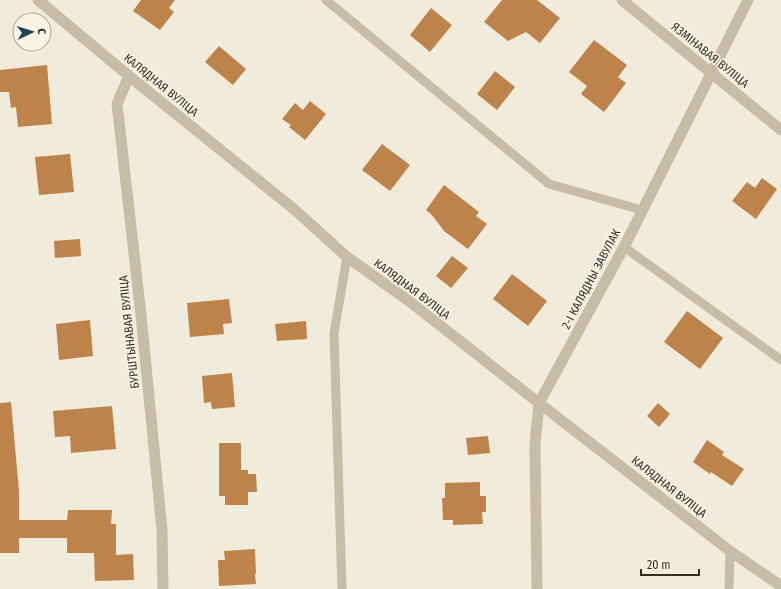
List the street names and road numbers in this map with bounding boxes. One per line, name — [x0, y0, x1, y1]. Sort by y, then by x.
street label: ЯЗМІНАВАЯ ВУЛІЦА — [669, 20, 752, 91]
street label: КАЛЯДНАЯ ВУЛІЦА — [121, 51, 202, 120]
street label: 2-І КАЛЯДНЫ ЗАВУЛАК — [559, 226, 624, 331]
street label: КАЛЯДНАЯ ВУЛІЦА — [371, 256, 453, 323]
street label: БУРШТЫНАВАЯ ВУЛІЦА — [116, 274, 142, 389]
street label: КАЛЯДНАЯ ВУЛІЦА — [629, 453, 710, 521]

